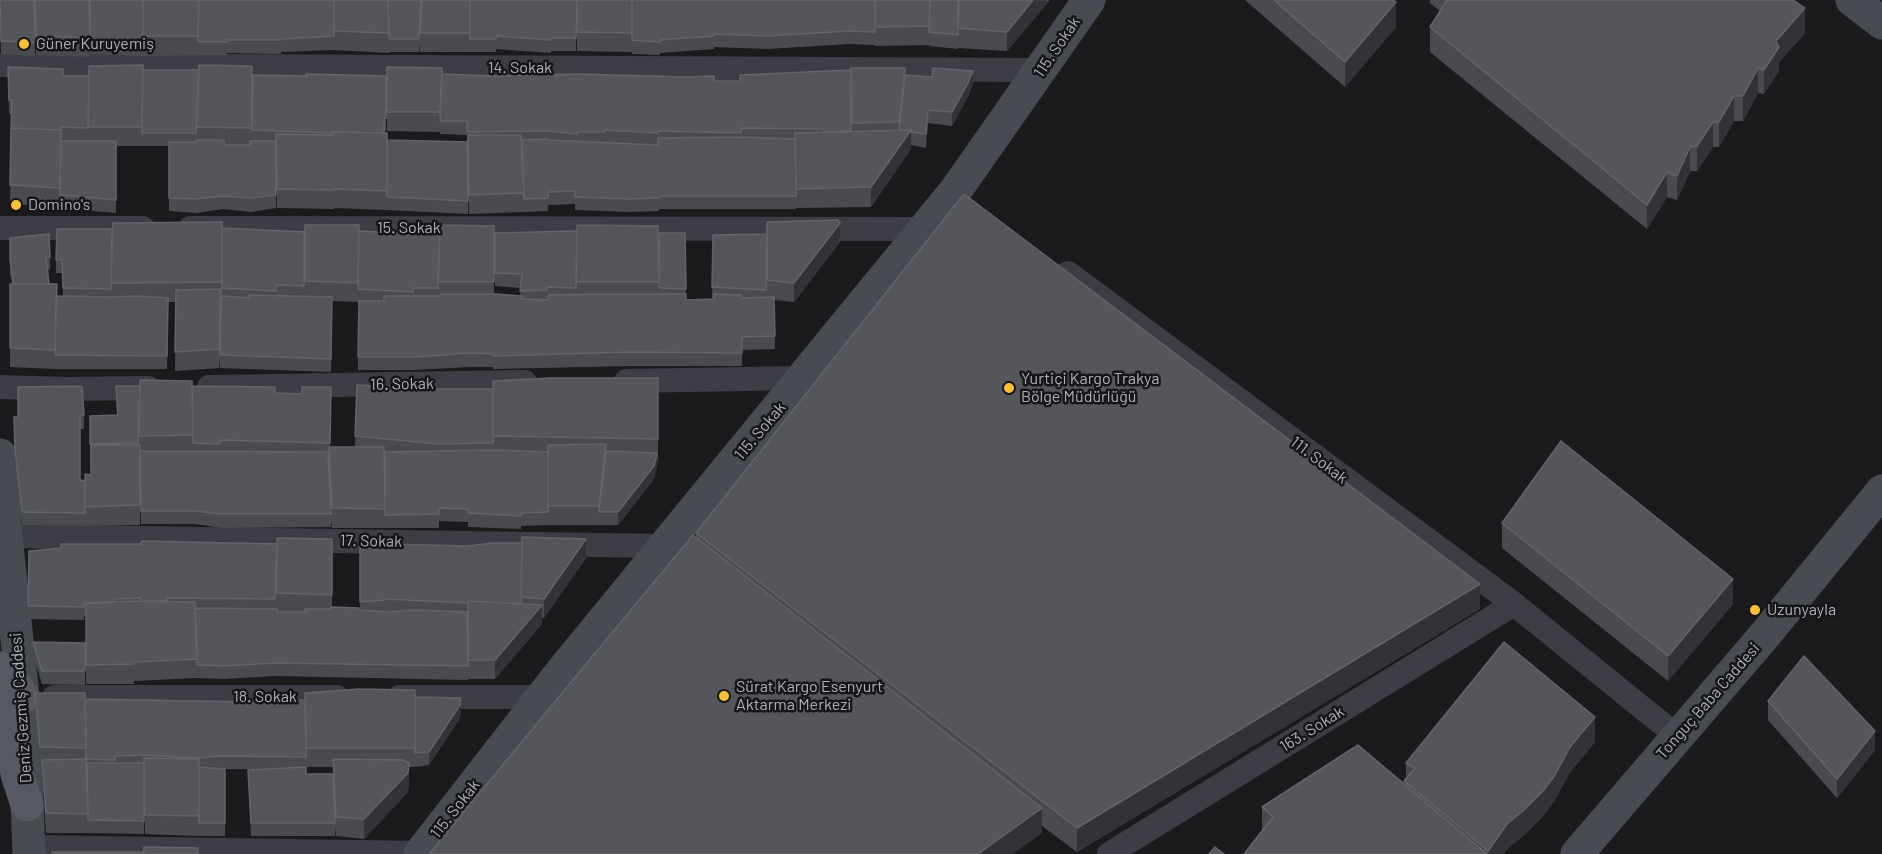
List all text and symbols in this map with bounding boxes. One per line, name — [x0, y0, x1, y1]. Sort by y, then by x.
street label: 115. Sokak — [1030, 13, 1084, 81]
place label: Güner Kuruyemiş — [36, 34, 154, 54]
marker: Güner Kuruyemiş — [17, 37, 31, 51]
street label: 14. Sokak — [488, 58, 552, 78]
place label: Domino's — [28, 195, 90, 215]
marker: Domino's — [9, 198, 23, 212]
street label: 15. Sokak — [377, 218, 441, 238]
place label: Yurtiçi Kargo Trakya Bölge Müdürlüğü — [1021, 369, 1159, 407]
street label: 16. Sokak — [370, 374, 434, 394]
marker: Yurtiçi Kargo Trakya Bölge Müdürlüğü — [1002, 381, 1016, 395]
street label: 115. Sokak — [730, 398, 790, 464]
street label: 111. Sokak — [1287, 432, 1351, 488]
street label: 17. Sokak — [340, 531, 402, 551]
place label: Uzunyayla — [1767, 600, 1836, 620]
marker: Uzunyayla — [1748, 603, 1762, 617]
street label: Deniz Gezmiş Caddesi — [6, 632, 36, 784]
street label: Tonguç Baba Caddesi — [1652, 639, 1764, 763]
place label: Sürat Kargo Esenyurt Aktarma Merkezi — [736, 677, 883, 715]
street label: 18. Sokak — [233, 687, 297, 707]
marker: Sürat Kargo Esenyurt Aktarma Merkezi — [717, 689, 731, 703]
street label: 163. Sokak — [1276, 702, 1348, 756]
street label: 115. Sokak — [426, 776, 484, 842]

